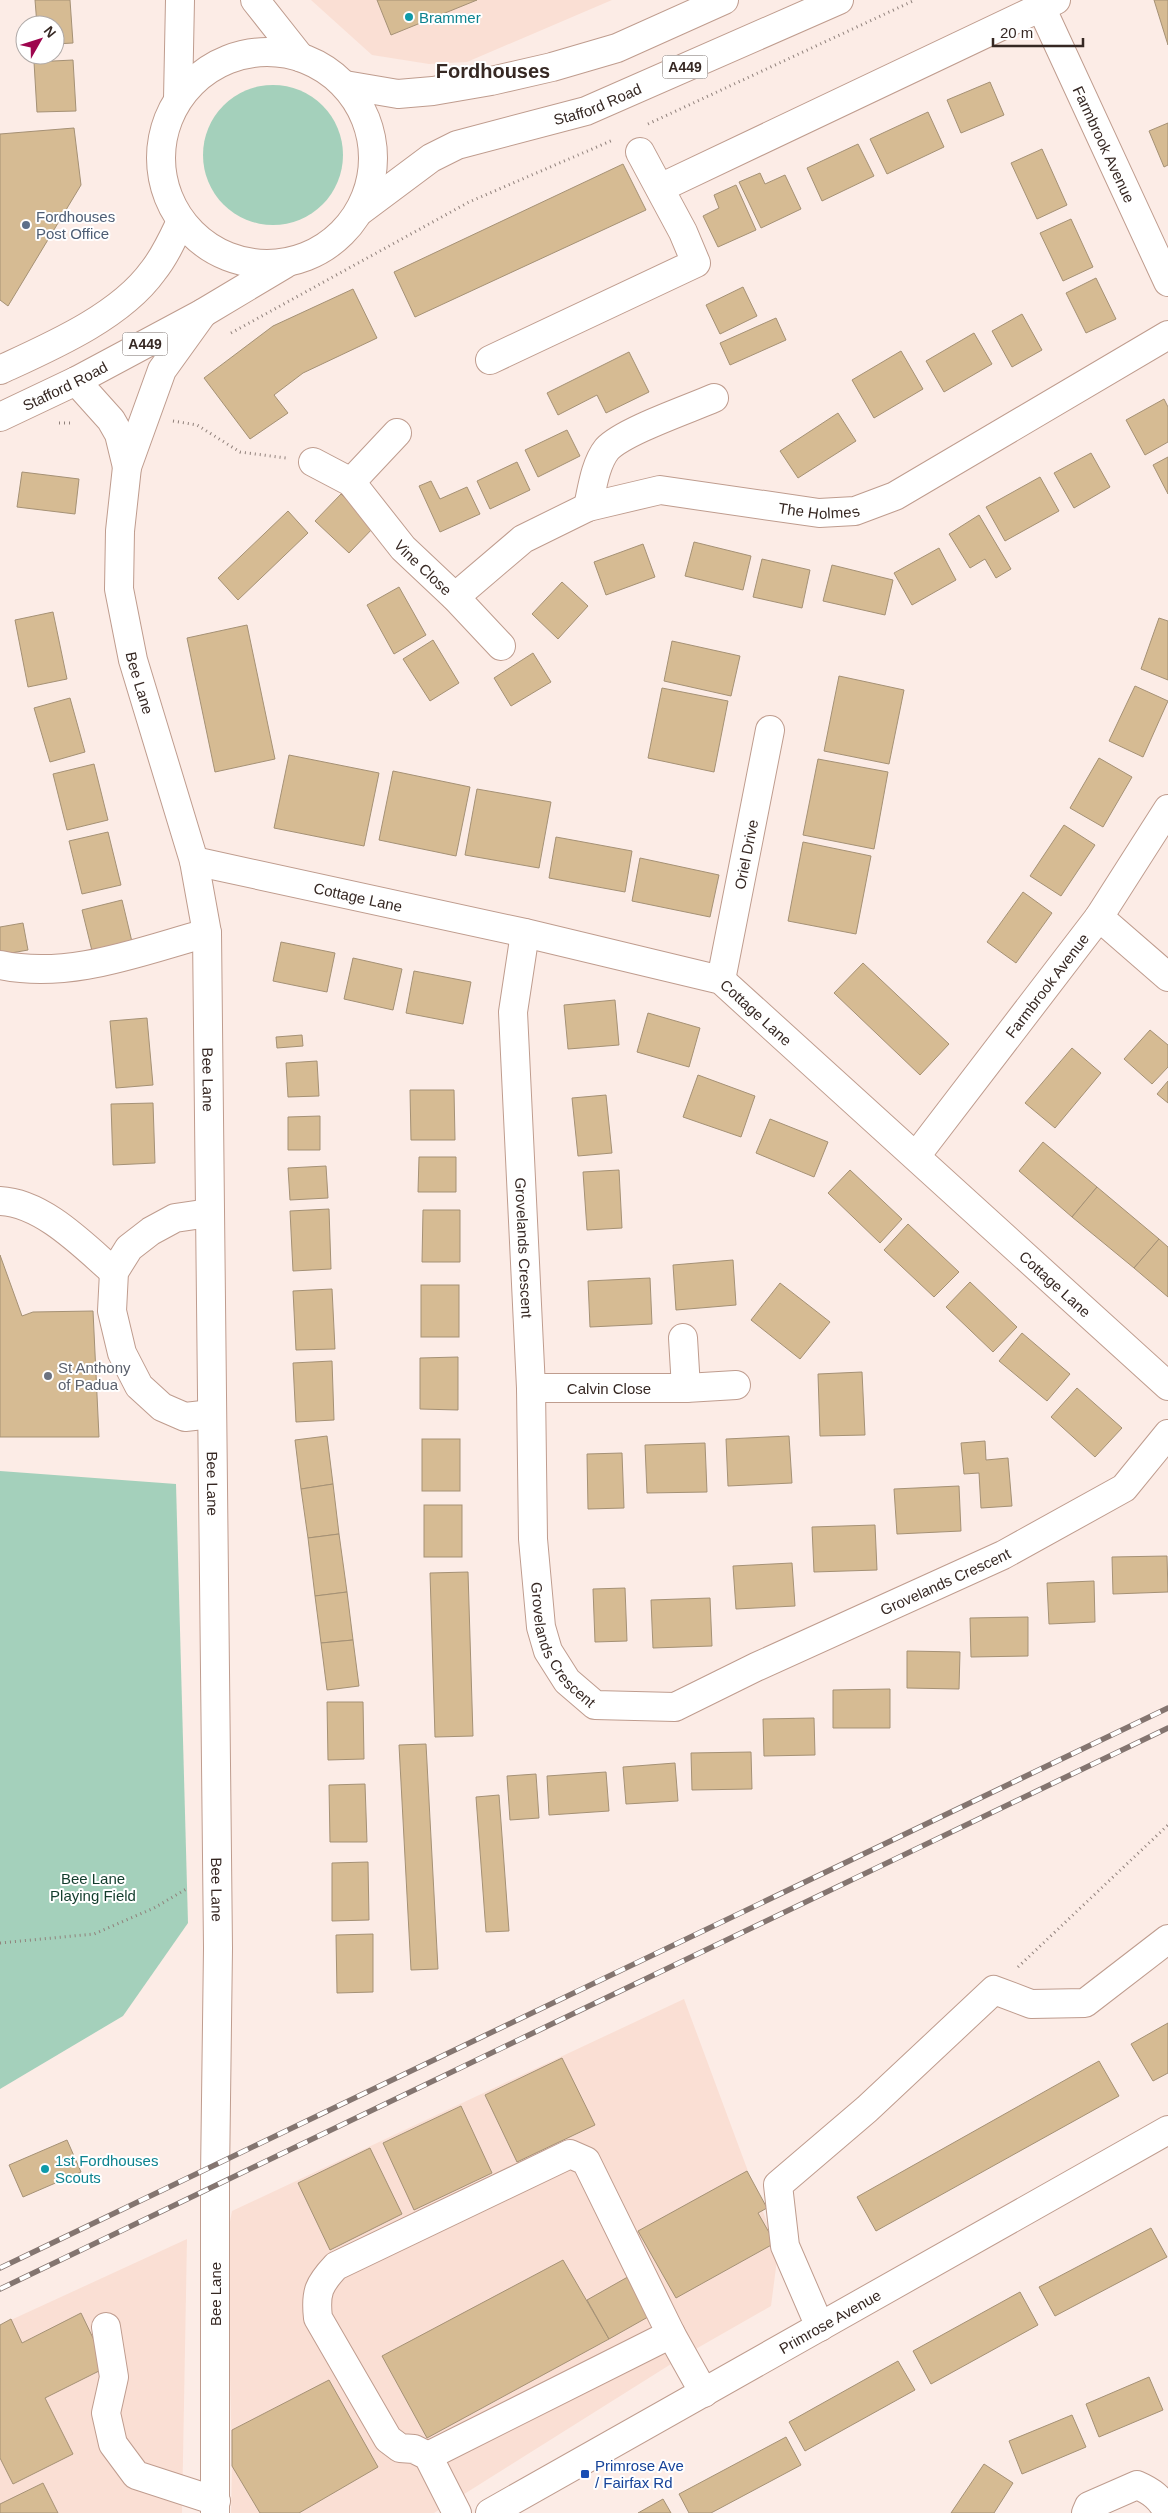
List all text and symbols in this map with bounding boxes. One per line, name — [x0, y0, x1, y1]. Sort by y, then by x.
place label: Brammer — [419, 9, 481, 26]
marker: Brammer — [403, 11, 415, 23]
north arrow — [15, 15, 65, 65]
scale bar — [993, 15, 1083, 47]
text: N — [41, 23, 60, 41]
text: 20 m — [1000, 24, 1033, 41]
road number: A449 — [662, 56, 708, 78]
district label: Fordhouses — [436, 60, 550, 82]
street label: Stafford Road — [552, 79, 644, 128]
street label: Farmbrook Avenue — [1070, 83, 1139, 205]
place label: Fordhouses Post Office — [36, 208, 115, 242]
marker: Fordhouses Post Office — [20, 219, 32, 231]
road number: A449 — [122, 332, 168, 356]
street label: Stafford Road — [20, 357, 110, 414]
street label: The Holmes — [777, 499, 862, 521]
street label: Vine Close — [391, 536, 456, 598]
street label: Bee Lane — [123, 650, 157, 716]
street label: Oriel Drive — [730, 818, 761, 891]
street label: Cottage Lane — [312, 879, 404, 915]
street label: Farmbrook Avenue — [1002, 930, 1092, 1041]
street label: Cottage Lane — [717, 975, 795, 1049]
street label: Bee Lane — [200, 1047, 217, 1112]
street label: Grovelands Crescent — [512, 1177, 536, 1319]
street label: Cottage Lane — [1016, 1247, 1094, 1320]
place label: St Anthony of Padua — [58, 1359, 131, 1393]
marker: St Anthony of Padua — [42, 1370, 54, 1382]
street label: Calvin Close — [567, 1380, 651, 1397]
street label: Bee Lane — [204, 1451, 222, 1516]
street label: Grovelands Crescent — [877, 1544, 1014, 1618]
street label: Grovelands Crescent — [528, 1581, 600, 1711]
street label: Bee Lane — [209, 1857, 226, 1922]
park label: Bee Lane Playing Field — [50, 1870, 136, 1904]
place label: 1st Fordhouses Scouts — [55, 2152, 158, 2186]
marker: 1st Fordhouses Scouts — [39, 2163, 51, 2175]
street label: Bee Lane — [207, 2262, 224, 2326]
street label: Primrose Avenue — [776, 2286, 883, 2357]
place label: Primrose Ave / Fairfax Rd — [595, 2457, 684, 2491]
marker: Primrose Ave / Fairfax Rd — [579, 2468, 591, 2480]

